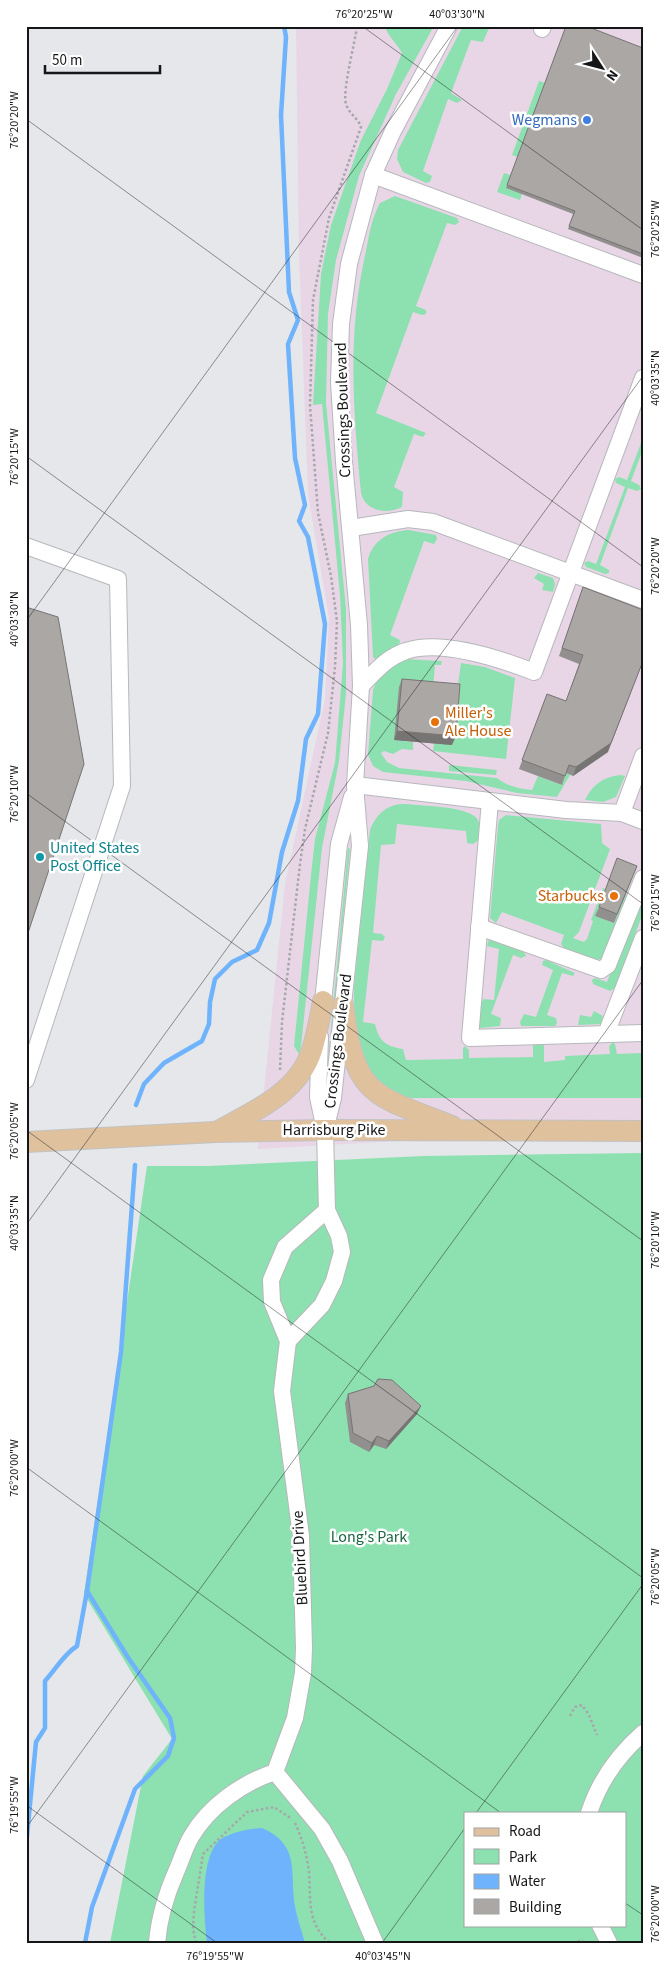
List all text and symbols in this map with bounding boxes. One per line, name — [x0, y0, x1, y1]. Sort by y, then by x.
text: 76°20'25"W — [335, 6, 393, 23]
text: 40°03'30"N — [429, 6, 485, 23]
scale bar — [45, 42, 160, 74]
north arrow — [576, 42, 626, 92]
text: 50 m — [52, 50, 82, 71]
text: N — [601, 65, 623, 85]
text: 76°20'20"W — [6, 91, 23, 149]
place label: Wegmans — [512, 109, 577, 131]
marker: Wegmans — [581, 114, 593, 126]
text: 76°20'25"W — [647, 200, 664, 258]
street label: Crossings Boulevard — [330, 342, 356, 478]
text: 40°03'35"N — [647, 350, 664, 406]
text: 76°20'15"W — [6, 428, 23, 486]
text: 76°20'20"W — [647, 537, 664, 595]
text: 40°03'30"N — [6, 591, 23, 647]
place label: Miller's Ale House — [445, 702, 511, 742]
marker: Miller's Ale House — [429, 716, 441, 728]
text: 76°20'10"W — [6, 765, 23, 823]
place label: United States Post Office — [50, 837, 139, 877]
marker: United States Post Office — [34, 851, 46, 863]
text: 76°20'15"W — [647, 874, 664, 932]
place label: Starbucks — [538, 885, 604, 907]
marker: Starbucks — [608, 890, 620, 902]
street label: Crossings Boulevard — [319, 972, 357, 1110]
text: 76°20'05"W — [6, 1102, 23, 1160]
street label: Harrisburg Pike — [282, 1119, 386, 1141]
text: 40°03'35"N — [6, 1195, 23, 1251]
text: 76°20'10"W — [647, 1211, 664, 1269]
text: 76°20'00"W — [6, 1439, 23, 1497]
street label: Bluebird Drive — [287, 1510, 313, 1606]
park label: Long's Park — [331, 1526, 407, 1548]
text: 76°20'05"W — [647, 1548, 664, 1606]
text: 76°19'55"W — [6, 1776, 23, 1834]
legend — [464, 1812, 626, 1926]
text: Road — [509, 1821, 541, 1842]
text: Park — [509, 1847, 538, 1868]
text: Water — [509, 1871, 546, 1892]
text: 76°20'00"W — [647, 1885, 664, 1943]
text: Building — [509, 1897, 562, 1918]
text: 76°19'55"W — [186, 1948, 244, 1965]
text: 40°03'45"N — [355, 1948, 411, 1965]

